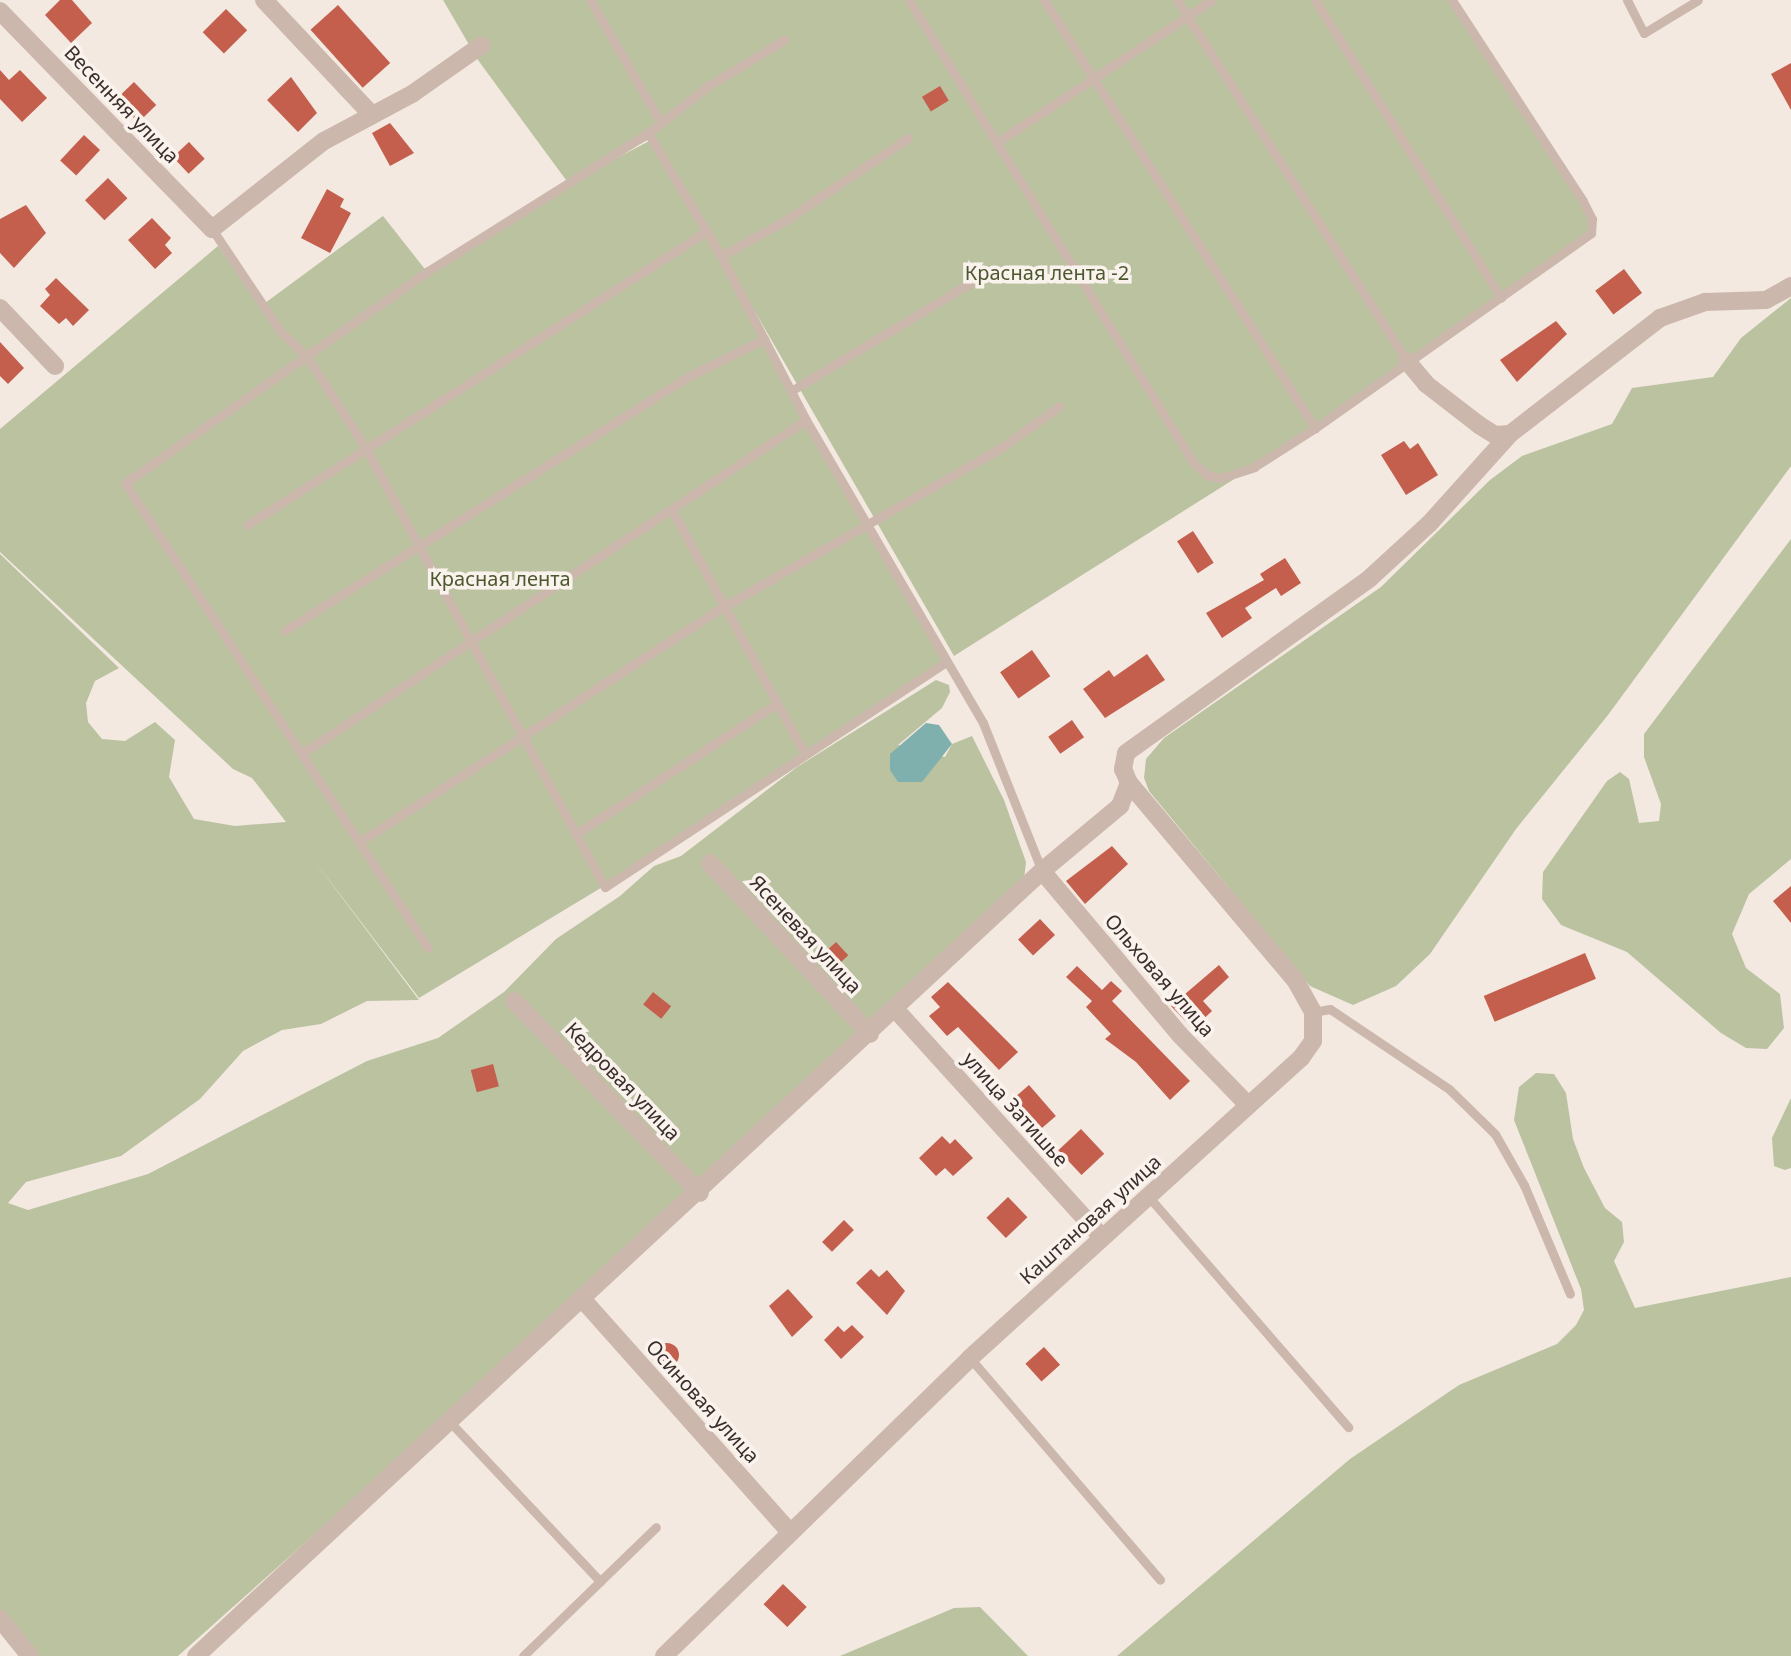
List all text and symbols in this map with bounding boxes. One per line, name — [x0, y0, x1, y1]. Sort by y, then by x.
street label: Весенняя улица — [60, 40, 184, 168]
park label: Красная лента -2 — [965, 260, 1129, 284]
park label: Красная лента — [429, 566, 571, 590]
street label: Ясеневая улица — [745, 870, 867, 998]
street label: Ольховая улица — [1100, 909, 1220, 1041]
street label: Кедровая улица — [561, 1017, 685, 1145]
street label: улица Затишье — [958, 1047, 1074, 1171]
street label: Каштановая улица — [1014, 1149, 1166, 1289]
street label: Осиновая улица — [641, 1334, 765, 1468]

